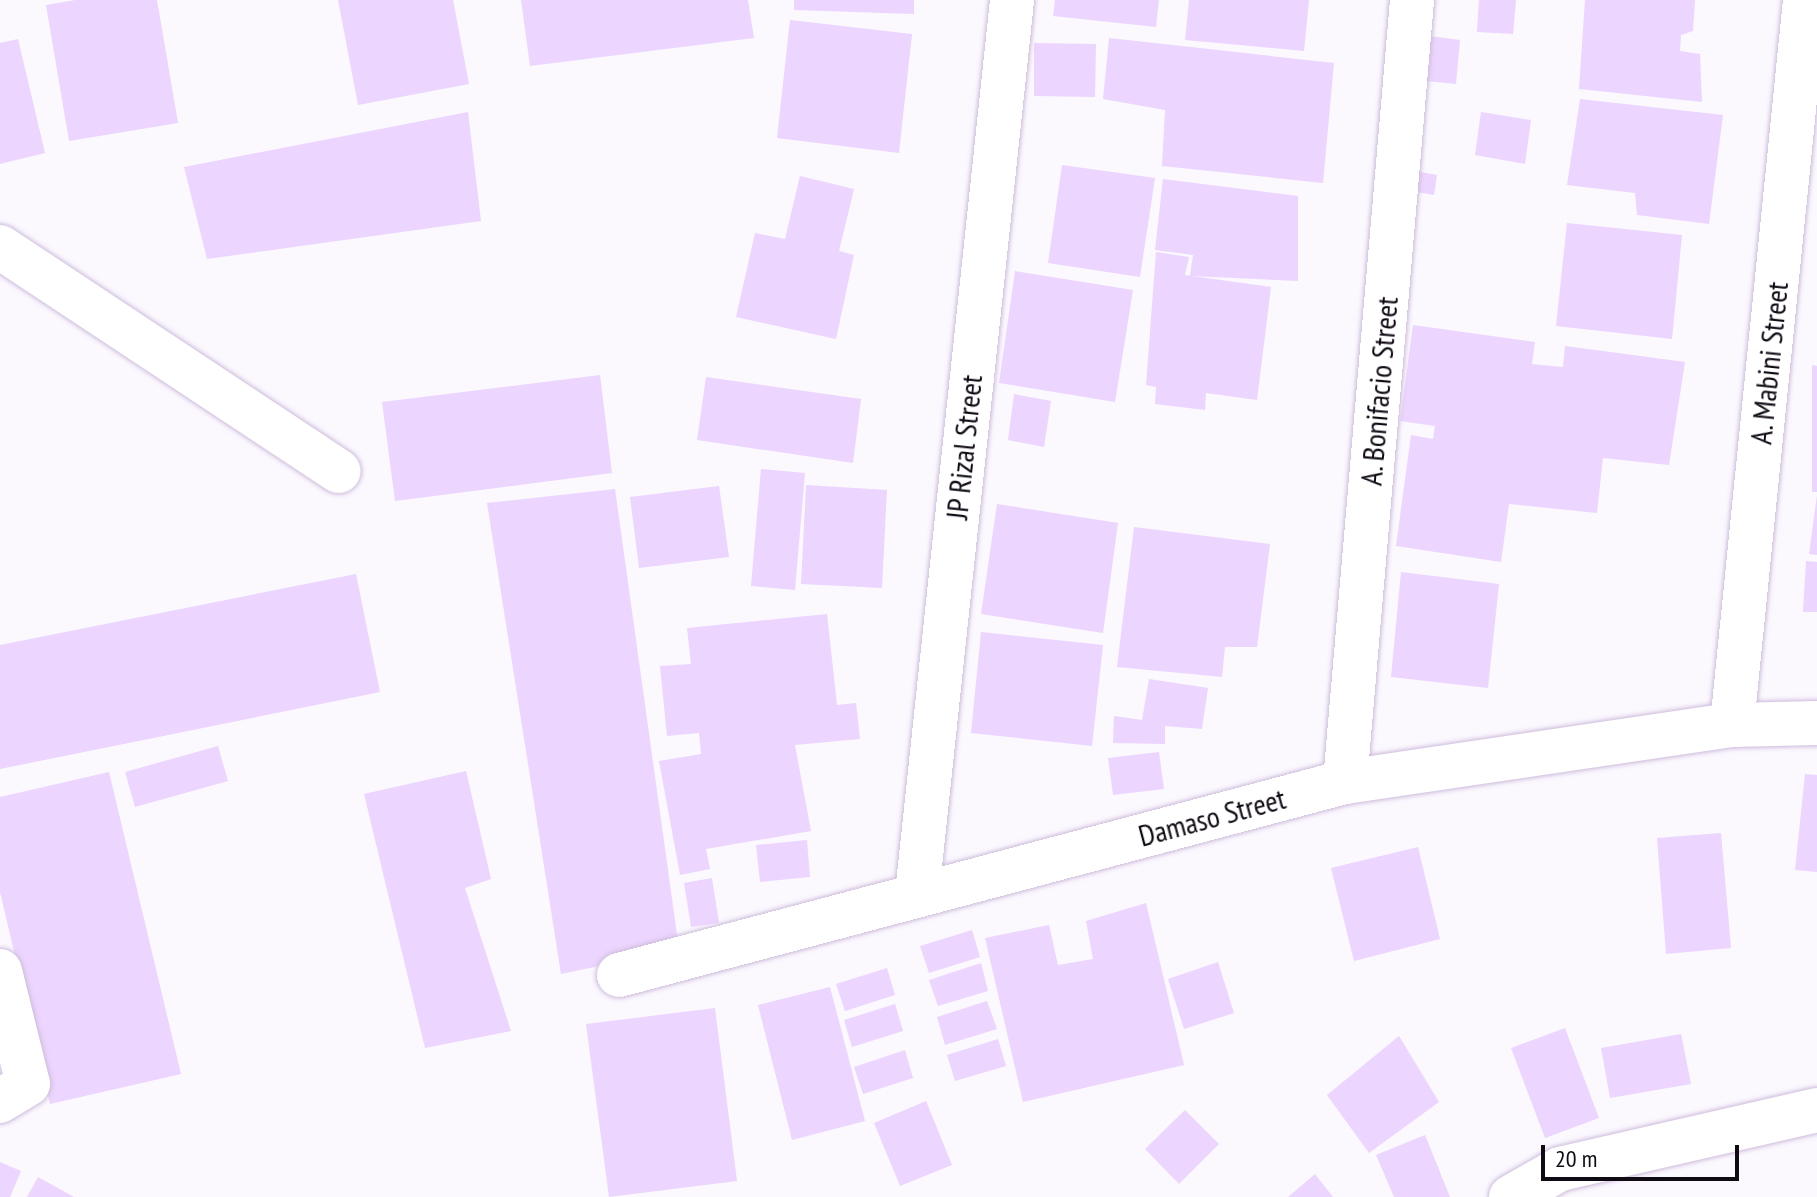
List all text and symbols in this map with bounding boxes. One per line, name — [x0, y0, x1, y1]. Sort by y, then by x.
street label: A. Mabini Street — [1742, 279, 1796, 447]
street label: A. Bonifacio Street — [1353, 294, 1405, 488]
street label: JP Rizal Street — [938, 372, 990, 522]
street label: Damaso Street — [1134, 780, 1290, 854]
scale bar — [1545, 1129, 1743, 1179]
text: 20 m — [1555, 1143, 1597, 1174]

